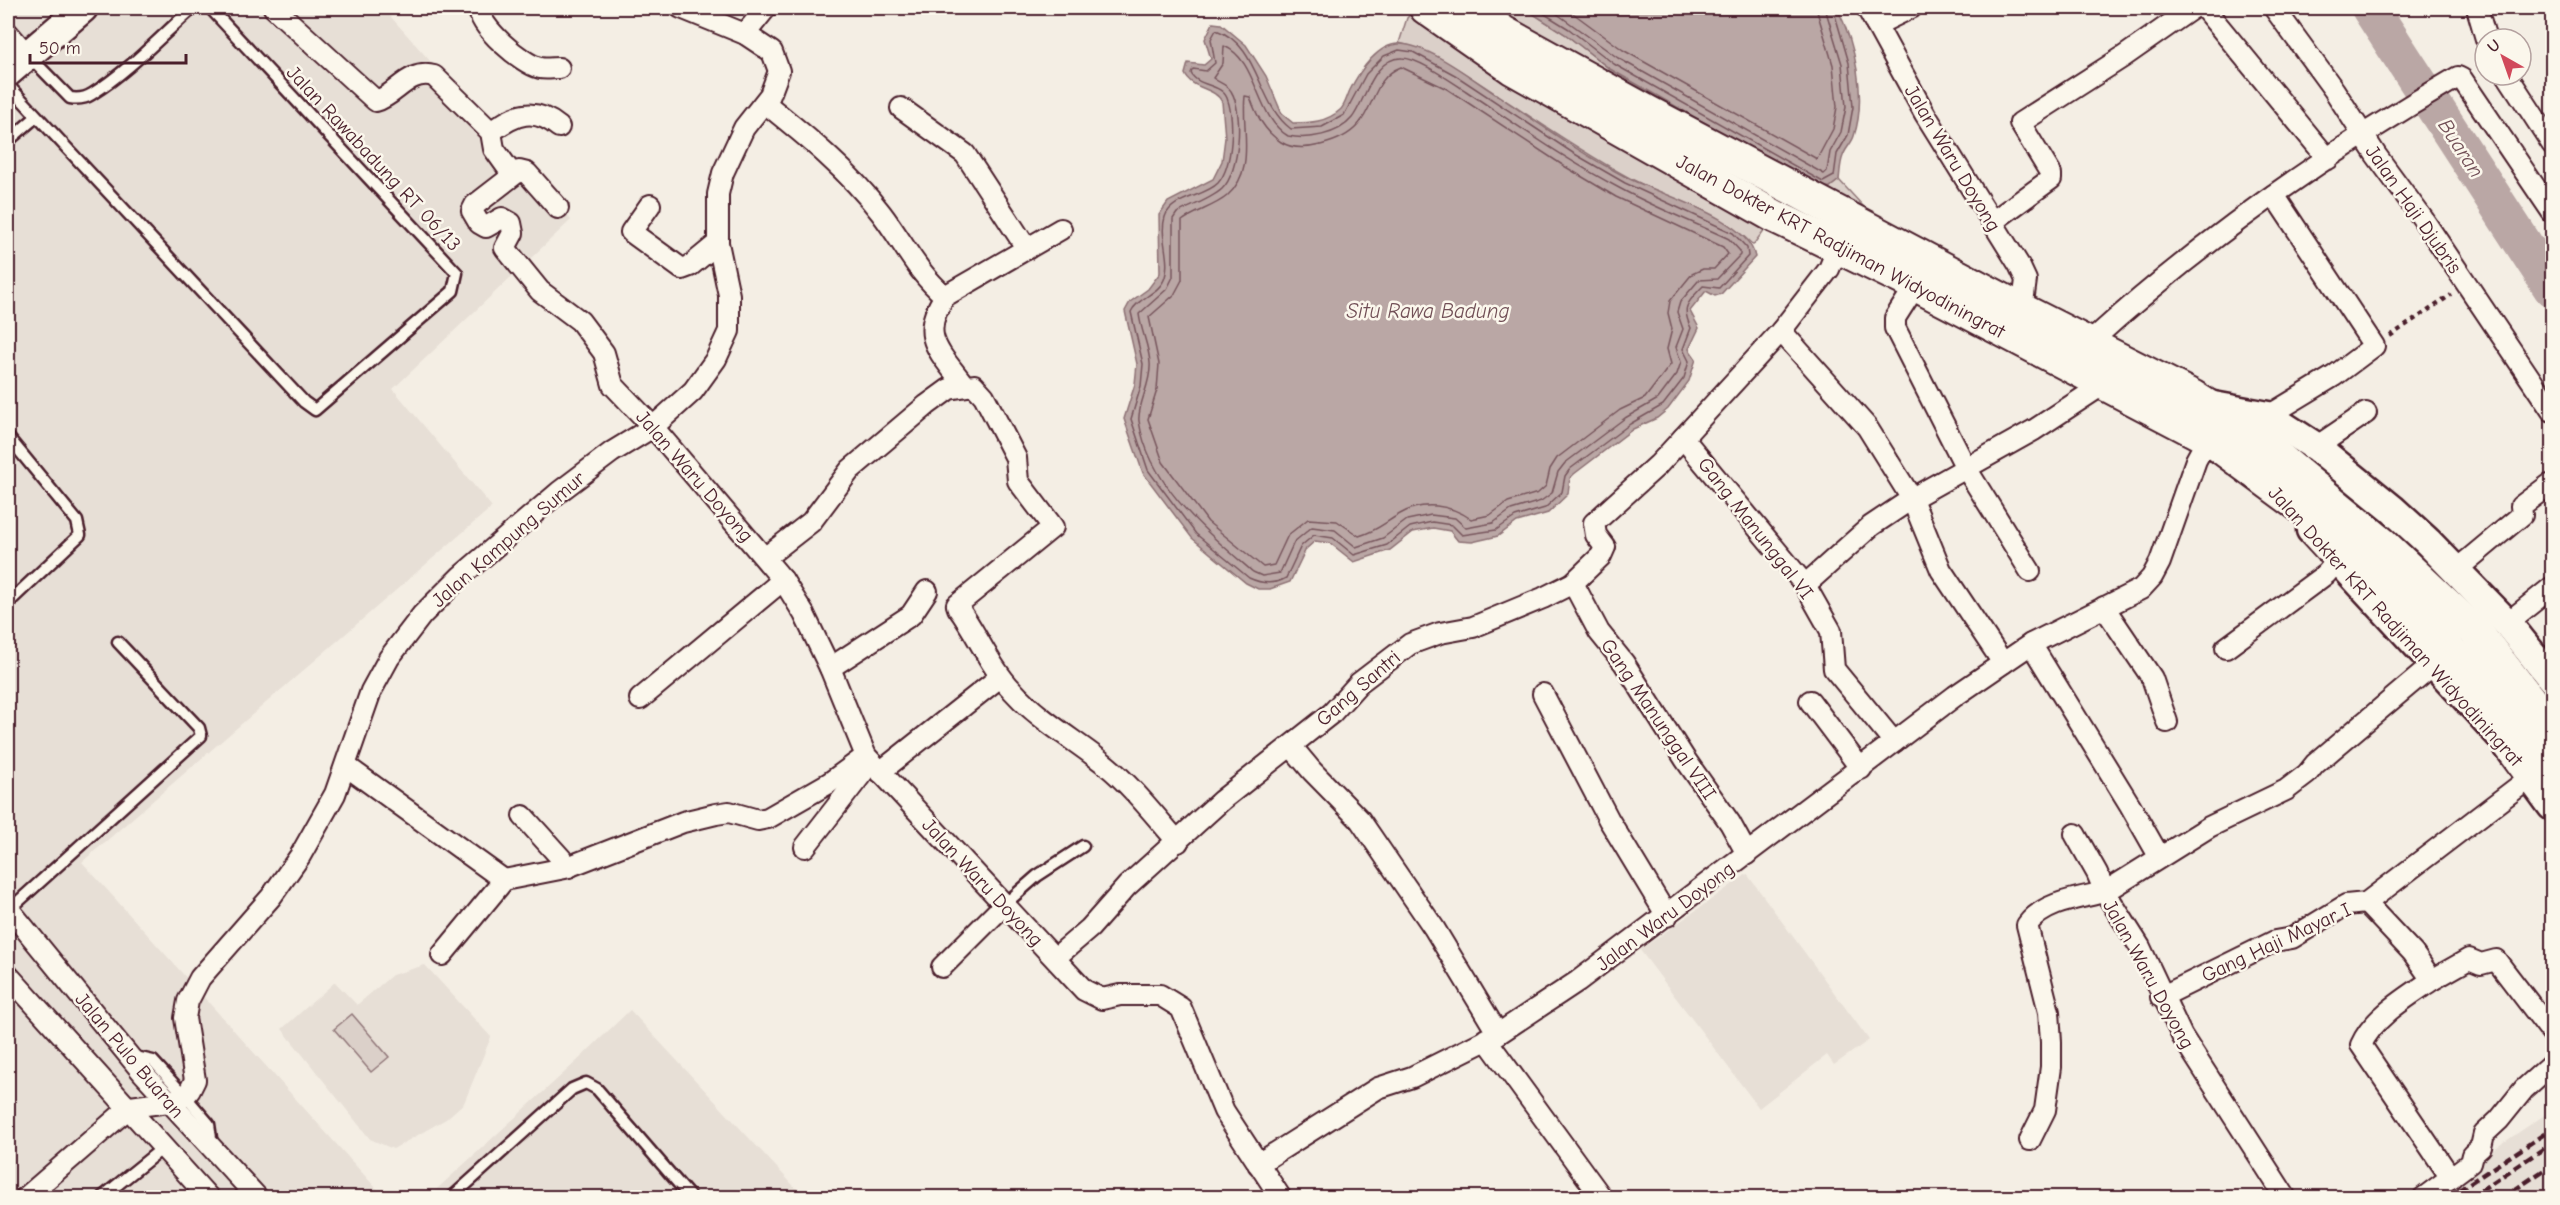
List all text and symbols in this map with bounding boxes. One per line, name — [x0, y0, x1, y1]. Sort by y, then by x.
scale bar — [30, 27, 186, 65]
north arrow — [2473, 27, 2533, 87]
text: U — [2484, 36, 2504, 57]
text: 50 m — [39, 38, 81, 59]
street label: Jalan Rawabadung RT 06/13 — [282, 61, 466, 256]
street label: Jalan Waru Doyong — [1900, 81, 2005, 236]
water label: Buaran — [2433, 114, 2489, 182]
street label: Jalan Haji Djubris — [2361, 141, 2466, 278]
street label: Jalan Dokter KRT Radjiman Widyodiningrat — [1672, 150, 2010, 344]
water label: Situ Rawa Badung — [1346, 299, 1510, 323]
street label: Jalan Waru Doyong — [631, 406, 758, 547]
street label: Gang Manunggal VI — [1693, 453, 1818, 604]
street label: Jalan Kampung Sumur — [427, 467, 590, 612]
street label: Jalan Dokter KRT Radjiman Widyodiningrat — [2264, 482, 2528, 772]
street label: Gang Manunggal VIII — [1596, 634, 1721, 804]
street label: Gang Santri — [1312, 646, 1405, 731]
street label: Jalan Waru Doyong — [917, 813, 1048, 951]
street label: Jalan Waru Doyong — [1592, 857, 1739, 976]
street label: Jalan Waru Doyong — [2098, 896, 2199, 1053]
street label: Gang Haji Mayar I — [2198, 898, 2355, 987]
street label: Jalan Pulo Buaran — [70, 988, 189, 1123]

